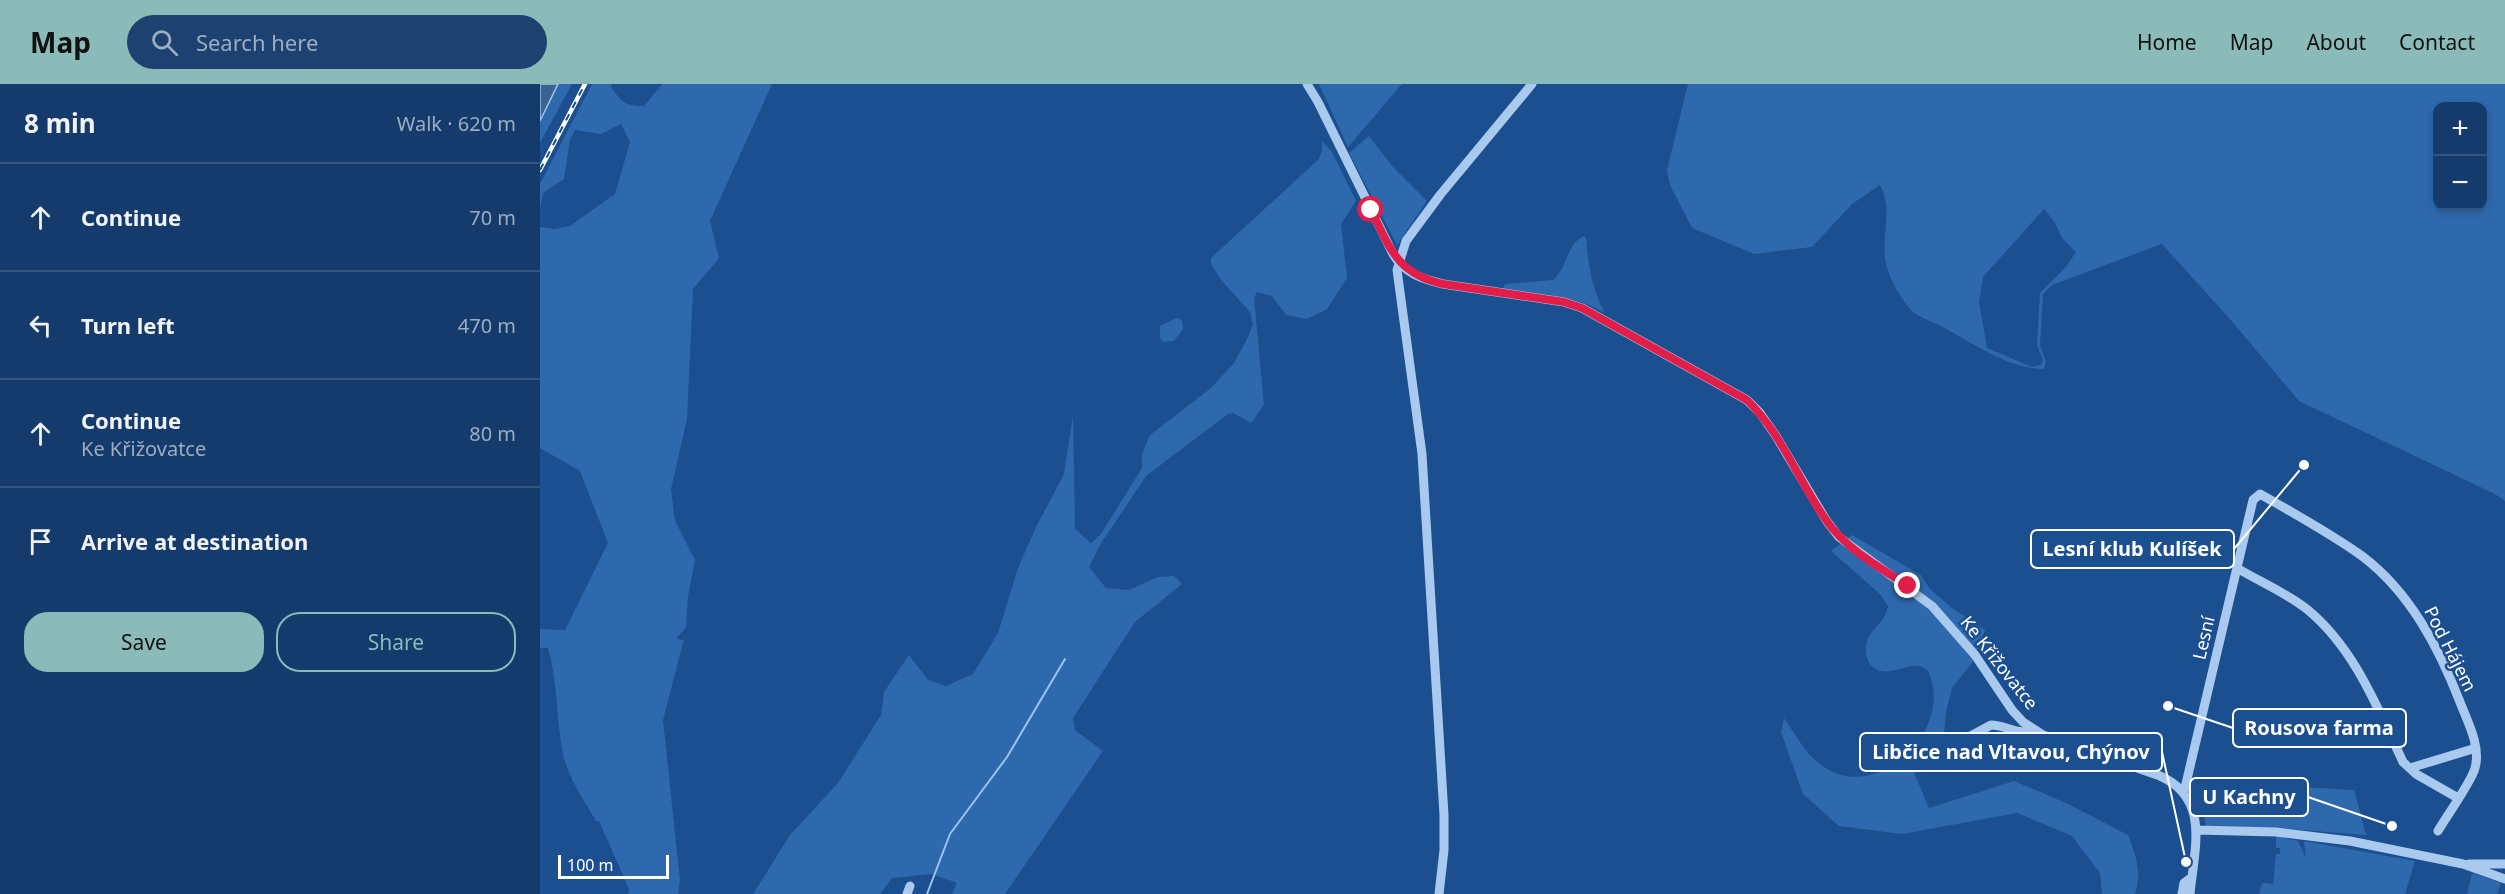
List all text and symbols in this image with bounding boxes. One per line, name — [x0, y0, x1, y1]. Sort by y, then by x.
search box — [127, 15, 547, 69]
text: Map — [30, 23, 91, 61]
icon: search — [148, 26, 181, 59]
text: Search here — [196, 27, 318, 57]
text: Home — [2137, 28, 2197, 56]
text: Map — [2230, 28, 2273, 56]
text: About — [2306, 28, 2366, 56]
text: Contact — [2399, 28, 2475, 56]
map controls — [2433, 102, 2487, 210]
button: + — [2433, 102, 2487, 156]
text: 8 min — [24, 105, 96, 141]
text: Walk · 620 m — [397, 110, 516, 137]
button: − — [2433, 156, 2487, 210]
route start — [1357, 196, 1383, 222]
icon: ahead — [24, 201, 57, 234]
text: Continue — [81, 202, 181, 232]
text: 70 m — [469, 204, 516, 231]
icon: left — [24, 309, 57, 342]
text: Turn left — [81, 310, 175, 340]
text: 470 m — [458, 312, 516, 339]
text: Continue — [81, 405, 181, 435]
icon: ahead — [24, 417, 57, 450]
text: 80 m — [469, 420, 516, 447]
text: Ke Křižovatce — [81, 435, 206, 462]
icon: arrive — [24, 525, 57, 558]
text: Arrive at destination — [81, 526, 308, 556]
callout: Lesní klub Kulíšek — [2031, 530, 2234, 568]
text: Lesní klub Kulíšek — [2042, 535, 2222, 562]
route end — [1894, 572, 1920, 598]
street label: Pod Hájem — [2419, 602, 2483, 695]
street label: Ke Křižovatce — [1956, 611, 2044, 714]
button: Save — [24, 612, 264, 672]
button: Share — [276, 612, 516, 672]
street label: Lesní — [2186, 613, 2220, 662]
callout: Rousova farma — [2233, 709, 2406, 747]
text: Rousova farma — [2244, 714, 2394, 741]
callout: Libčice nad Vltavou, Chýnov — [1860, 733, 2162, 771]
text: Libčice nad Vltavou, Chýnov — [1872, 738, 2150, 765]
callout: U Kachny — [2190, 778, 2308, 816]
text: U Kachny — [2202, 783, 2296, 810]
scale bar — [558, 852, 669, 880]
text: 100 m — [567, 854, 614, 876]

